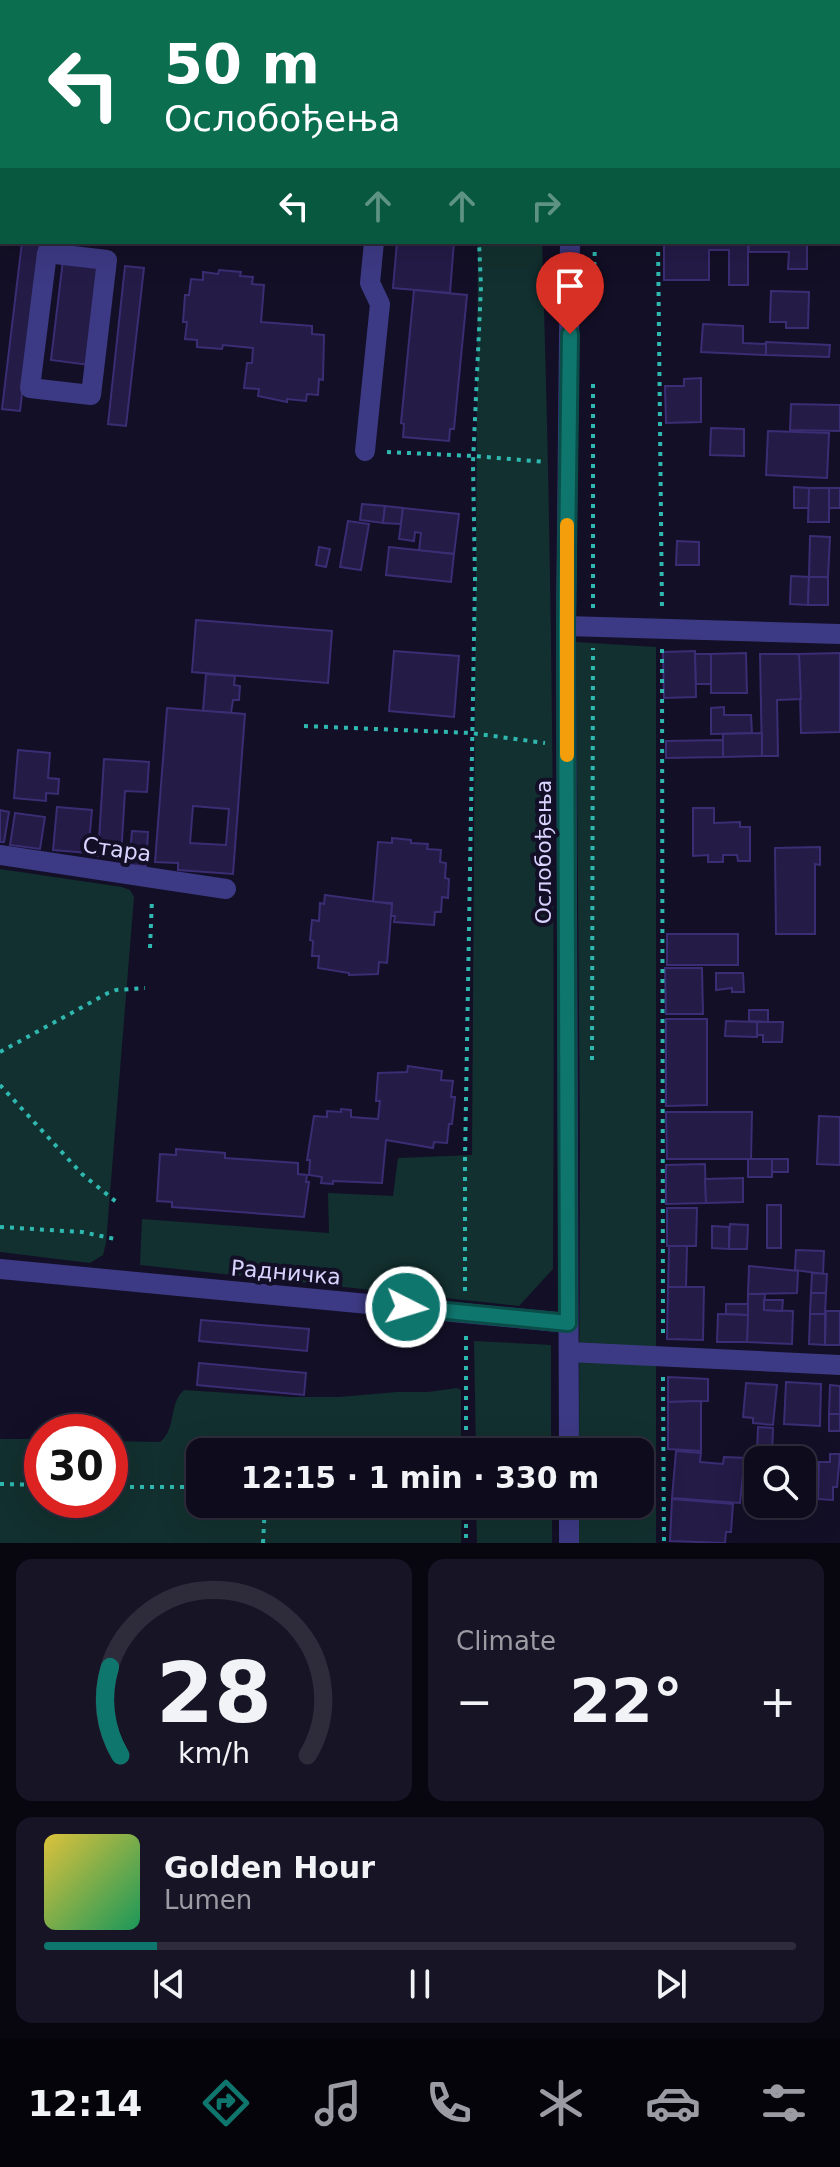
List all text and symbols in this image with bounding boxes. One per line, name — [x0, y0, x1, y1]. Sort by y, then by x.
text: 50 m — [164, 31, 320, 96]
icon: left — [32, 32, 136, 136]
text: Ослобођења — [164, 98, 400, 139]
icon: left — [272, 184, 316, 228]
icon: ahead — [356, 184, 400, 228]
icon: ahead — [440, 184, 484, 228]
icon: right — [524, 184, 568, 228]
pin — [536, 252, 604, 334]
icon: arrive — [548, 264, 592, 308]
street label: Ослобођења — [531, 780, 556, 924]
street label: Стара — [81, 832, 153, 867]
street label: Радничка — [230, 1255, 342, 1290]
position arrow — [364, 1265, 448, 1349]
speed limit sign: 30 — [24, 1414, 128, 1518]
map controls — [744, 1446, 816, 1518]
button: search — [744, 1446, 816, 1518]
text: 12:15 · 1 min · 330 m — [241, 1460, 599, 1495]
text: Climate — [456, 1626, 556, 1656]
text: 28 — [156, 1645, 272, 1742]
text: 22° — [569, 1666, 683, 1736]
text: − — [456, 1676, 493, 1727]
text: + — [759, 1676, 796, 1727]
text: km/h — [178, 1736, 250, 1770]
text: Golden Hour — [164, 1850, 375, 1885]
text: Lumen — [164, 1885, 252, 1915]
icon: previous — [147, 1962, 191, 2006]
icon: pause — [398, 1962, 442, 2006]
icon: next — [649, 1962, 693, 2006]
icon: directions — [198, 2075, 254, 2131]
icon: music — [310, 2075, 366, 2131]
icon: phone — [421, 2075, 477, 2131]
icon: climate — [533, 2075, 589, 2131]
icon: car — [645, 2075, 701, 2131]
icon: filters — [756, 2075, 812, 2131]
text: 12:14 — [28, 2083, 142, 2124]

